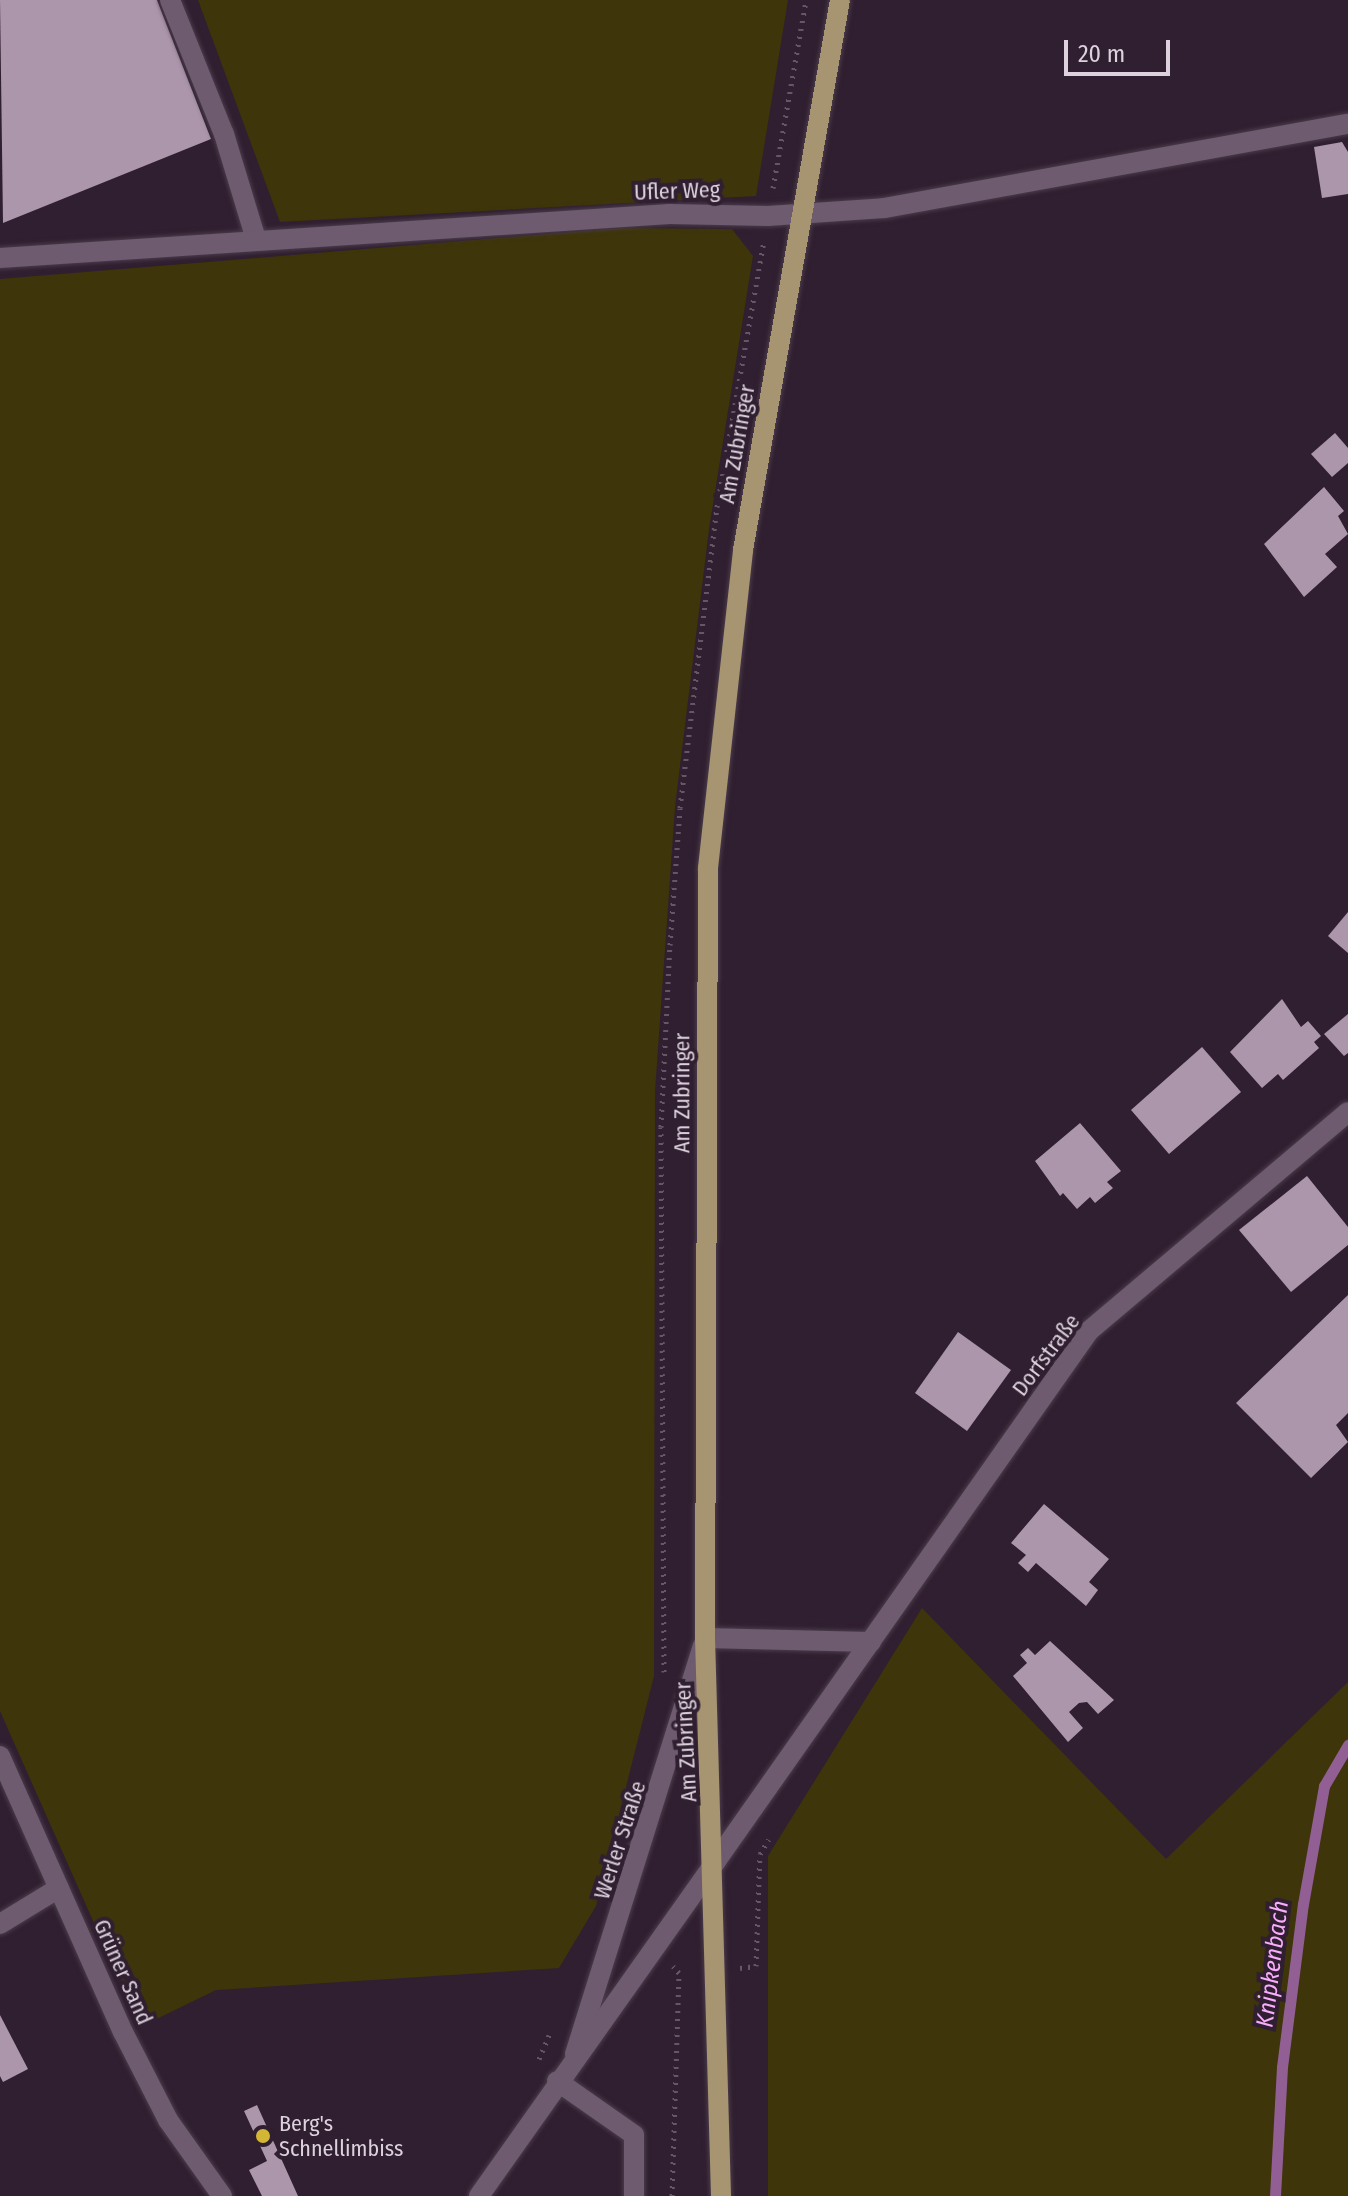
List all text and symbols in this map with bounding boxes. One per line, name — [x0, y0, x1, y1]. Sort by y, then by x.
scale bar — [1068, 24, 1174, 74]
text: 20 m — [1078, 40, 1125, 68]
street label: Ufler Weg — [634, 176, 720, 206]
street label: Am Zubringer — [714, 383, 760, 505]
street label: Am Zubringer — [669, 1033, 695, 1153]
street label: Dorfstraße — [1007, 1309, 1085, 1401]
street label: Am Zubringer — [670, 1681, 702, 1803]
street label: Werler Straße — [588, 1778, 652, 1902]
water label: Knipkenbach — [1251, 1899, 1295, 2029]
street label: Grüner Sand — [88, 1915, 158, 2029]
place label: Berg's Schnellimbiss — [279, 2110, 403, 2162]
marker: Berg's Schnellimbiss — [254, 2127, 272, 2145]

